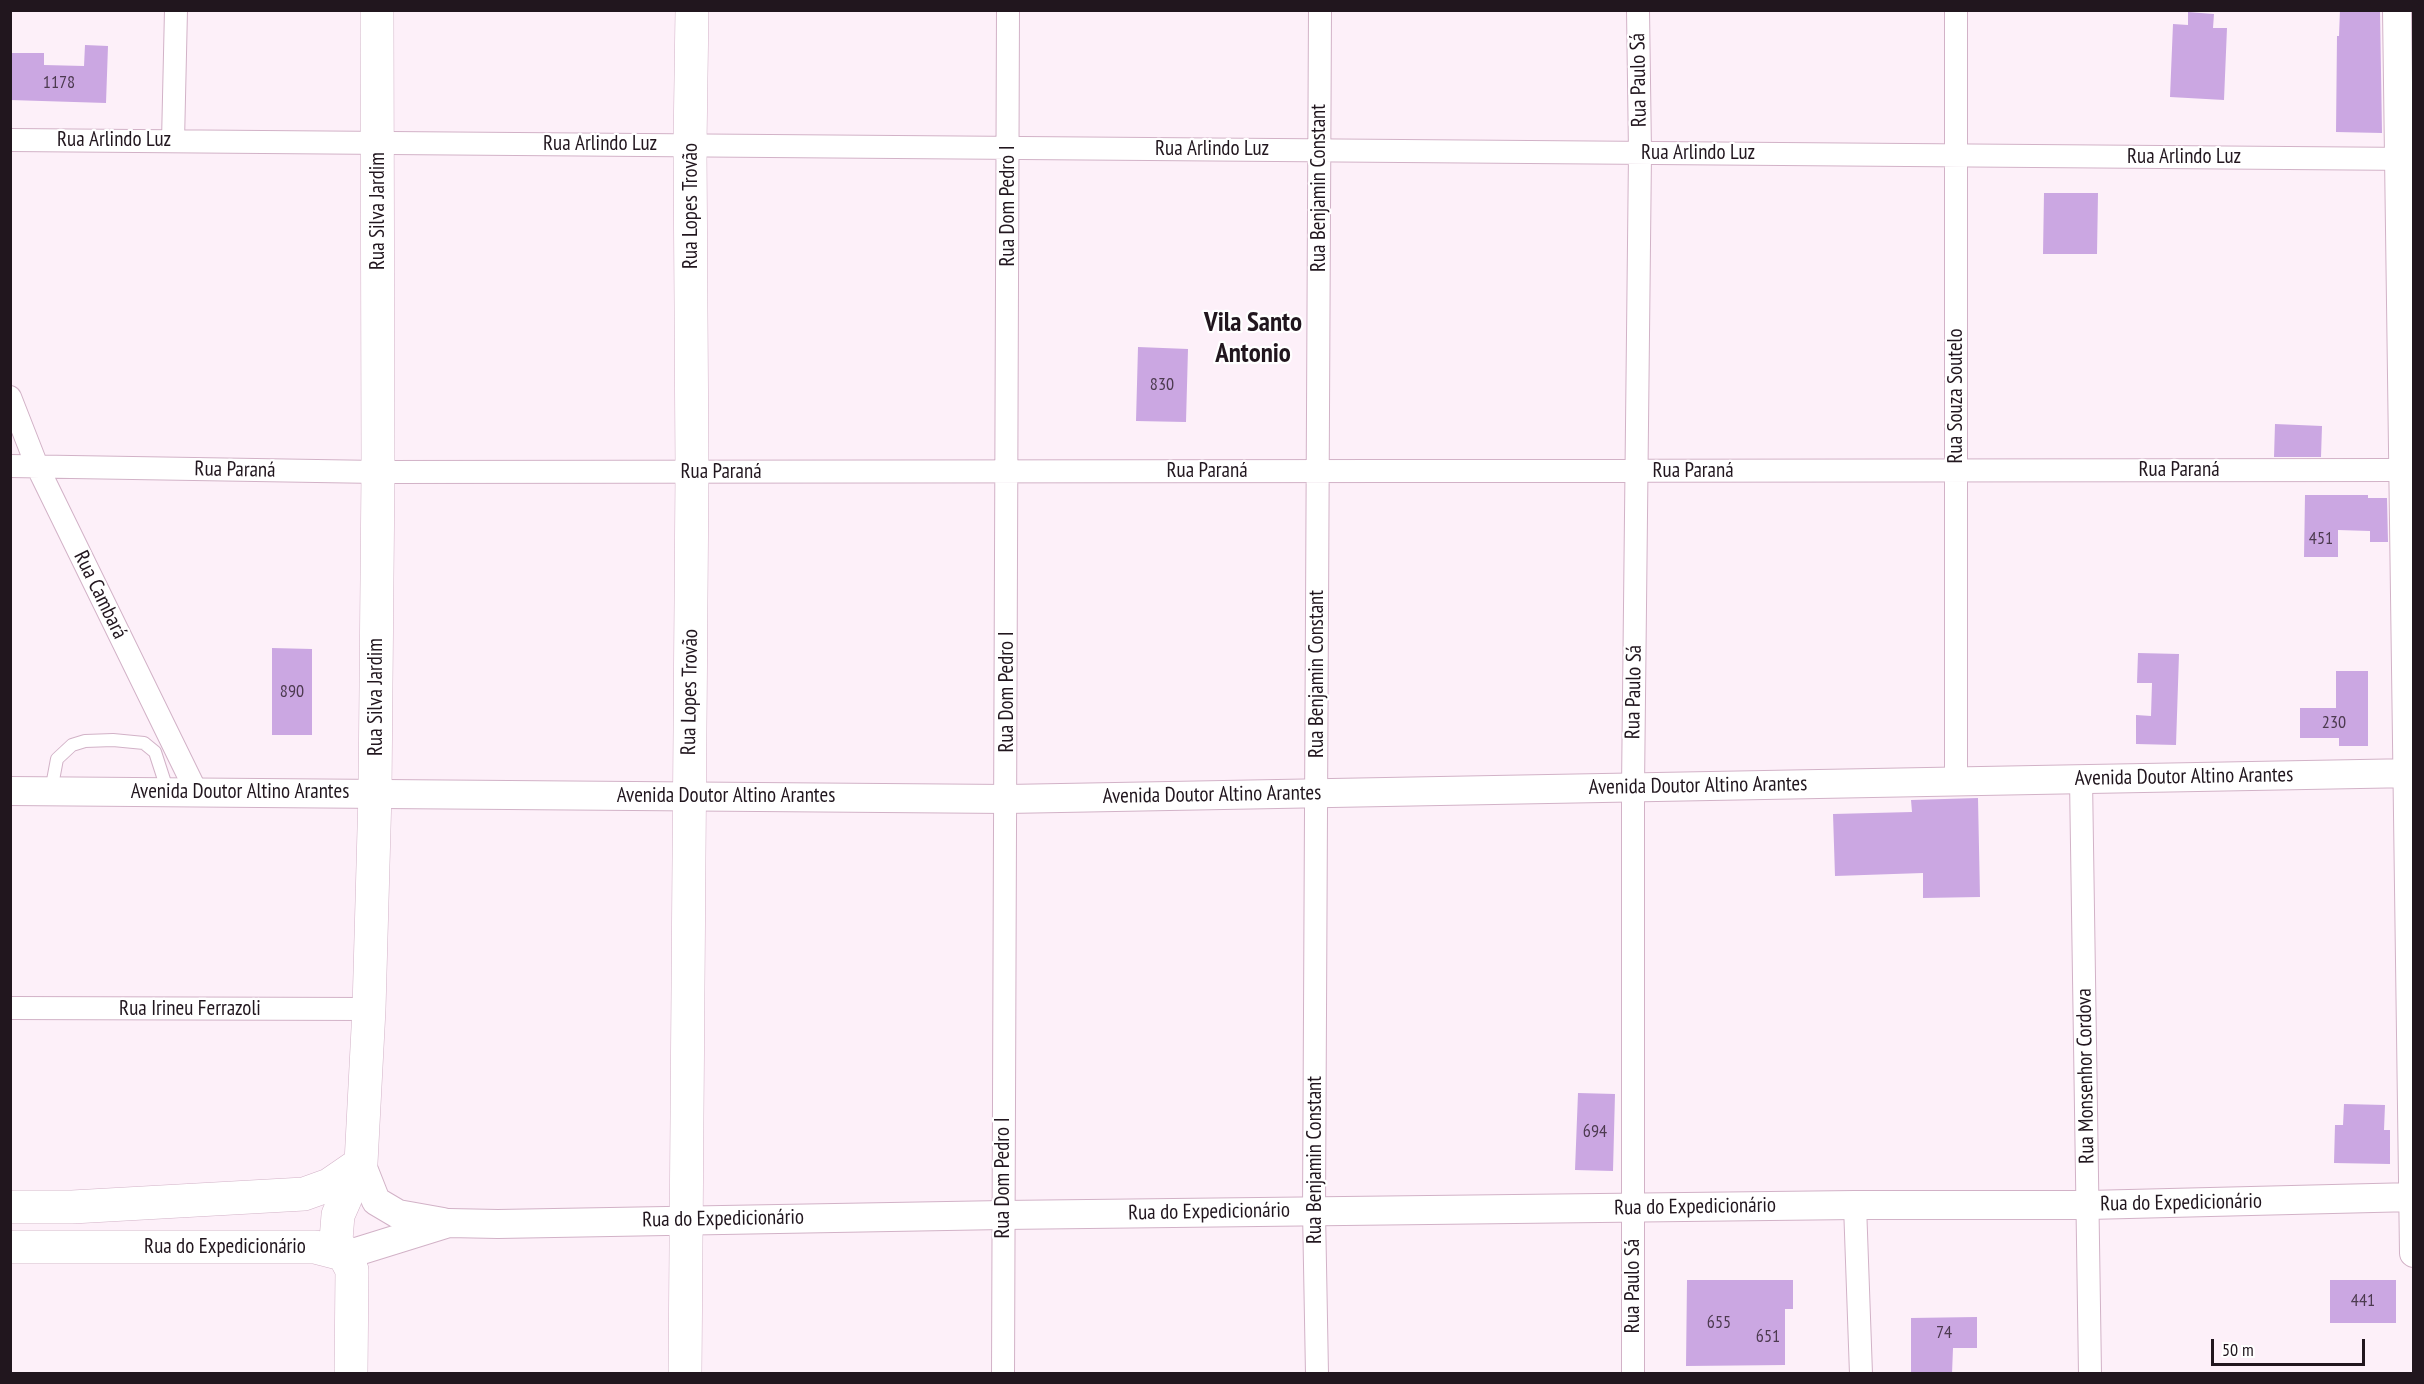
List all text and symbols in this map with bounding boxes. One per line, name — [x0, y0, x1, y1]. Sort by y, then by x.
street label: Rua Paulo Sá — [1626, 33, 1652, 127]
house number: 1178 — [43, 72, 75, 94]
street label: Rua Benjamin Constant — [1306, 104, 1332, 272]
street label: Rua Arlindo Luz — [57, 127, 171, 153]
street label: Rua Arlindo Luz — [543, 131, 657, 157]
street label: Rua Arlindo Luz — [1155, 136, 1269, 162]
street label: Rua Arlindo Luz — [1641, 140, 1755, 166]
street label: Rua Lopes Trovão — [678, 143, 704, 269]
street label: Rua Arlindo Luz — [2127, 144, 2241, 170]
street label: Rua Dom Pedro I — [995, 145, 1021, 267]
street label: Rua Silva Jardim — [365, 152, 391, 270]
district label: Vila Santo Antonio — [1204, 307, 1302, 370]
street label: Rua Souza Soutelo — [1943, 328, 1969, 464]
house number: 830 — [1150, 374, 1174, 396]
street label: Rua Paraná — [194, 457, 276, 483]
street label: Rua Paraná — [2138, 457, 2220, 483]
street label: Rua Paraná — [1166, 458, 1248, 484]
street label: Rua Paraná — [1652, 458, 1734, 484]
street label: Rua Paraná — [680, 459, 762, 485]
house number: 451 — [2309, 528, 2333, 550]
street label: Rua Cambará — [68, 547, 132, 643]
street label: Rua Benjamin Constant — [1304, 590, 1330, 758]
street label: Rua Lopes Trovão — [676, 629, 704, 755]
street label: Rua Dom Pedro I — [994, 631, 1020, 753]
street label: Rua Silva Jardim — [363, 638, 389, 756]
street label: Rua Paulo Sá — [1621, 645, 1647, 739]
house number: 890 — [280, 681, 304, 703]
house number: 230 — [2322, 712, 2346, 734]
street label: Avenida Doutor Altino Arantes — [2075, 762, 2293, 792]
street label: Avenida Doutor Altino Arantes — [1589, 771, 1807, 801]
street label: Avenida Doutor Altino Arantes — [131, 779, 349, 805]
street label: Avenida Doutor Altino Arantes — [1103, 780, 1321, 810]
street label: Avenida Doutor Altino Arantes — [617, 783, 835, 809]
street label: Rua Monsenhor Cordova — [2072, 988, 2100, 1164]
street label: Rua Irineu Ferrazoli — [119, 996, 261, 1022]
street label: Rua Benjamin Constant — [1302, 1076, 1328, 1244]
street label: Rua Dom Pedro I — [990, 1117, 1016, 1239]
house number: 694 — [1583, 1121, 1607, 1143]
street label: Rua do Expedicionário — [2100, 1189, 2262, 1217]
street label: Rua do Expedicionário — [1614, 1193, 1776, 1221]
street label: Rua do Expedicionário — [1128, 1198, 1290, 1226]
street label: Rua do Expedicionário — [642, 1205, 804, 1233]
street label: Rua do Expedicionário — [144, 1234, 306, 1260]
street label: Rua Paulo Sá — [1620, 1239, 1646, 1333]
house number: 441 — [2351, 1290, 2375, 1312]
house number: 655 — [1707, 1312, 1731, 1334]
house number: 74 — [1936, 1322, 1952, 1344]
house number: 651 — [1756, 1326, 1780, 1348]
scale bar — [2214, 1327, 2368, 1365]
text: 50 m — [2222, 1338, 2254, 1361]

